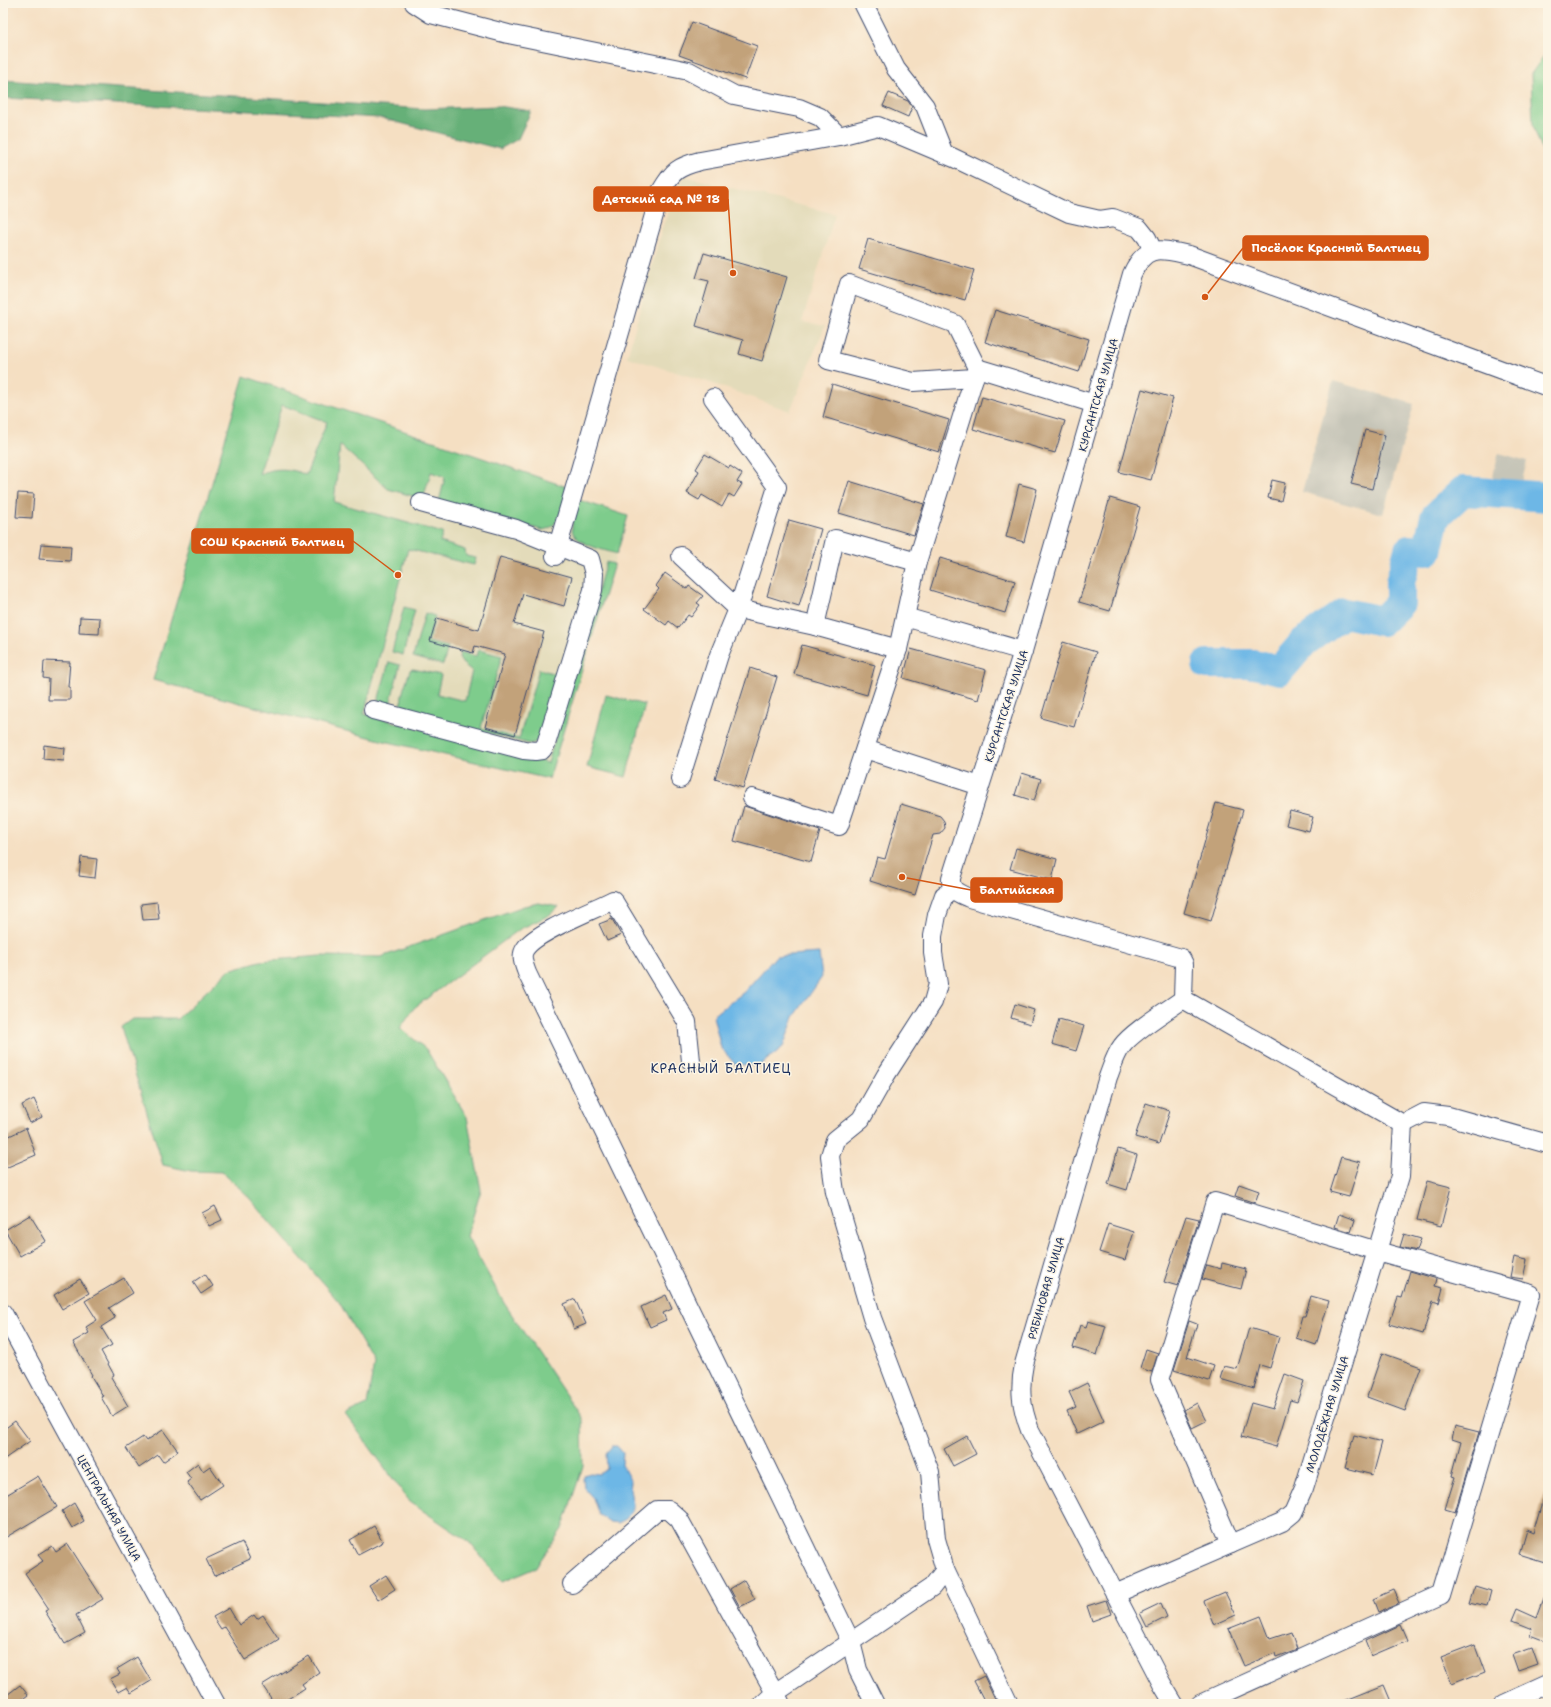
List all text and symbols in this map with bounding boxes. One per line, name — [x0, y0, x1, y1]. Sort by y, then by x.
callout: Детский сад № 18 — [594, 187, 728, 211]
text: Детский сад № 18 — [602, 191, 720, 207]
callout: Посёлок Красный Балтиец — [1243, 236, 1428, 260]
text: Посёлок Красный Балтиец — [1251, 240, 1421, 256]
street label: КУРСАНТСКАЯ УЛИЦА — [1075, 337, 1122, 454]
callout: СОШ Красный Балтиец — [192, 529, 353, 553]
text: СОШ Красный Балтиец — [200, 534, 345, 550]
street label: КУРСАНТСКАЯ УЛИЦА — [981, 648, 1032, 764]
callout: Балтийская — [971, 878, 1062, 902]
text: Балтийская — [979, 882, 1055, 898]
district label: КРАСНЫЙ БАЛТИЕЦ — [651, 1059, 791, 1077]
street label: РЯБИНОВАЯ УЛИЦА — [1025, 1235, 1068, 1341]
street label: МОЛОДЁЖНАЯ УЛИЦА — [1303, 1354, 1352, 1474]
street label: ЦЕНТРАЛЬНАЯ УЛИЦА — [73, 1452, 144, 1564]

